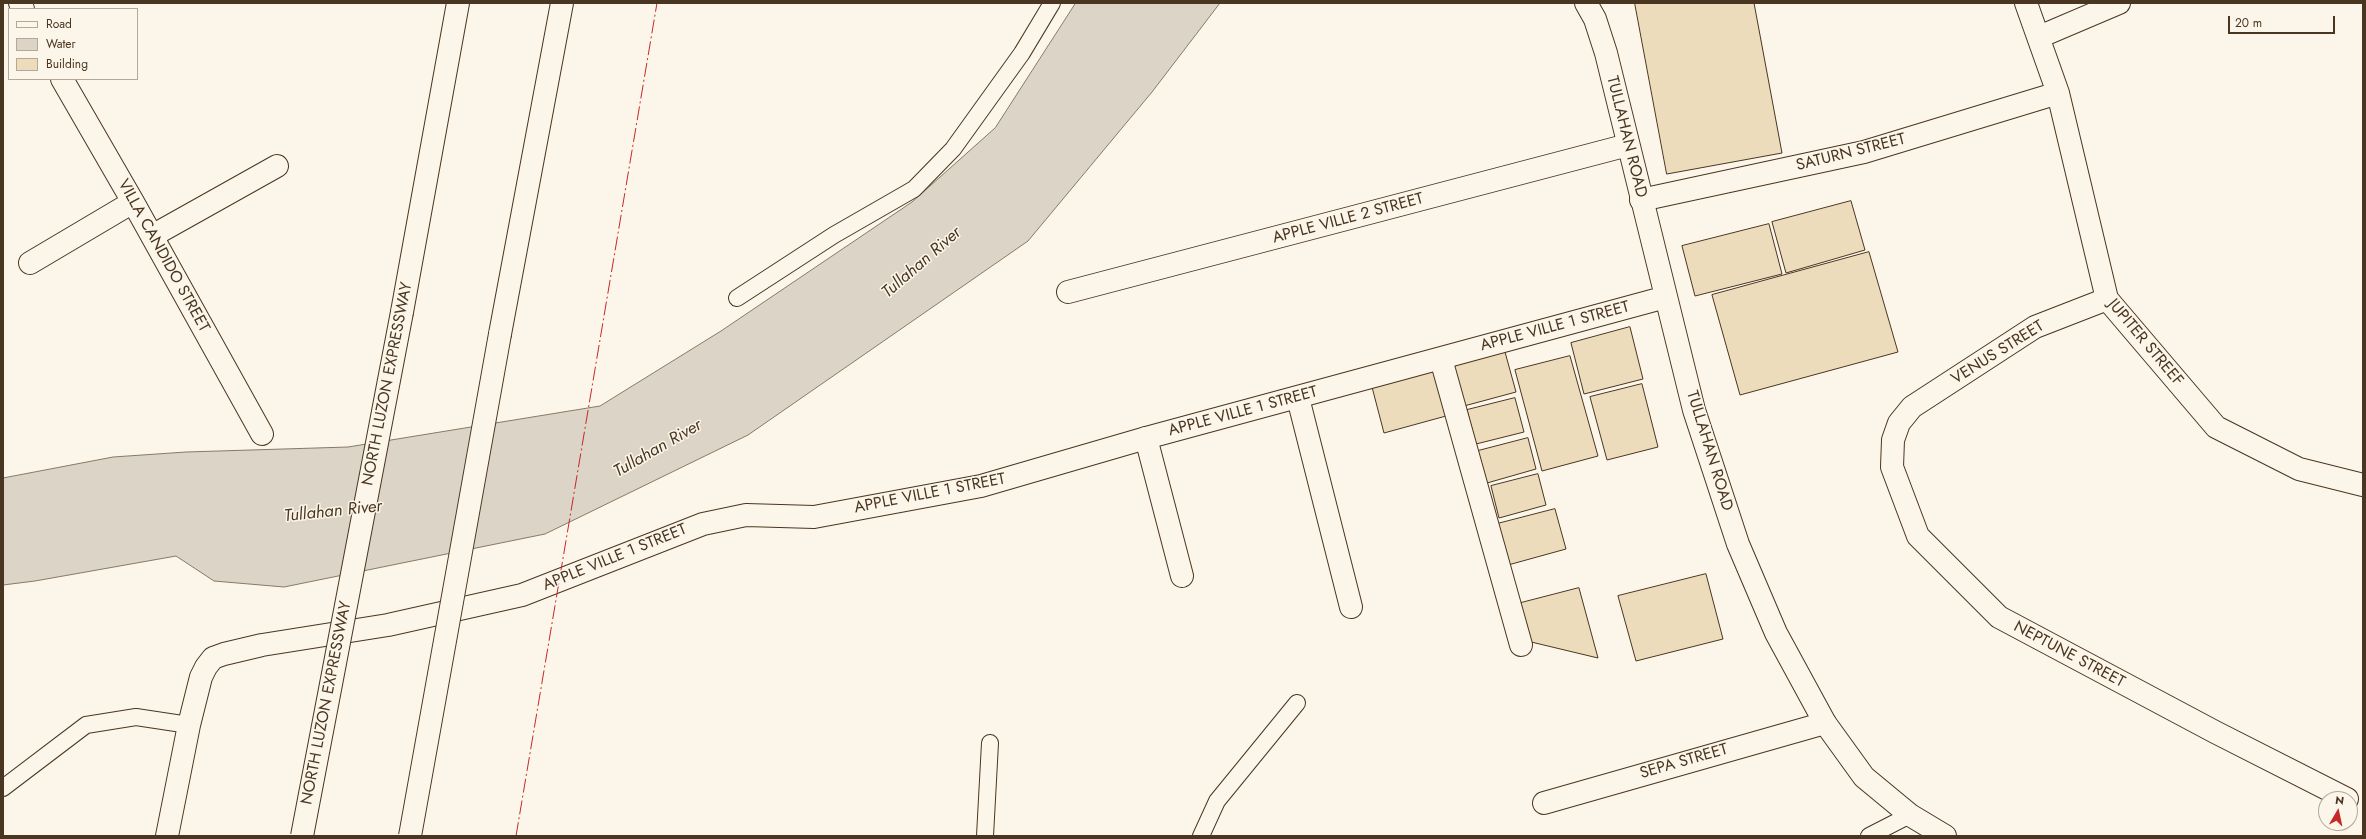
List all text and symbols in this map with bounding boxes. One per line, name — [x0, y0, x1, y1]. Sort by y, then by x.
legend — [8, 8, 138, 80]
scale bar — [2230, 8, 2337, 34]
text: 20 m — [2235, 14, 2262, 32]
text: Road — [46, 15, 72, 33]
text: Water — [46, 35, 76, 53]
text: Building — [46, 55, 88, 73]
street label: TULLAHAN ROAD — [1602, 74, 1650, 200]
street label: SATURN STREET — [1794, 130, 1908, 176]
street label: VILLA CANDIDO STREET — [113, 176, 213, 336]
street label: APPLE VILLE 2 STREET — [1270, 190, 1426, 248]
water label: Tullahan River — [878, 223, 966, 303]
street label: NORTH LUZON EXPRESSWAY — [359, 281, 417, 487]
street label: JUPITER STREEF — [2103, 296, 2187, 390]
street label: APPLE VILLE 1 STREET — [1478, 298, 1632, 356]
street label: VENUS STREET — [1948, 317, 2048, 389]
street label: APPLE VILLE 1 STREET — [1166, 383, 1320, 441]
street label: TULLAHAN ROAD — [1682, 389, 1736, 513]
water label: Tullahan River — [610, 416, 706, 482]
street label: APPLE VILLE 1 STREET — [853, 470, 1007, 518]
water label: Tullahan River — [283, 497, 383, 527]
street label: APPLE VILLE 1 STREET — [540, 520, 690, 596]
street label: NORTH LUZON EXPRESSWAY — [298, 600, 356, 806]
street label: NEPTUNE STREET — [2010, 618, 2128, 692]
street label: SEPA STREET — [1638, 740, 1730, 784]
north arrow — [2318, 791, 2358, 831]
text: N — [2334, 792, 2345, 809]

